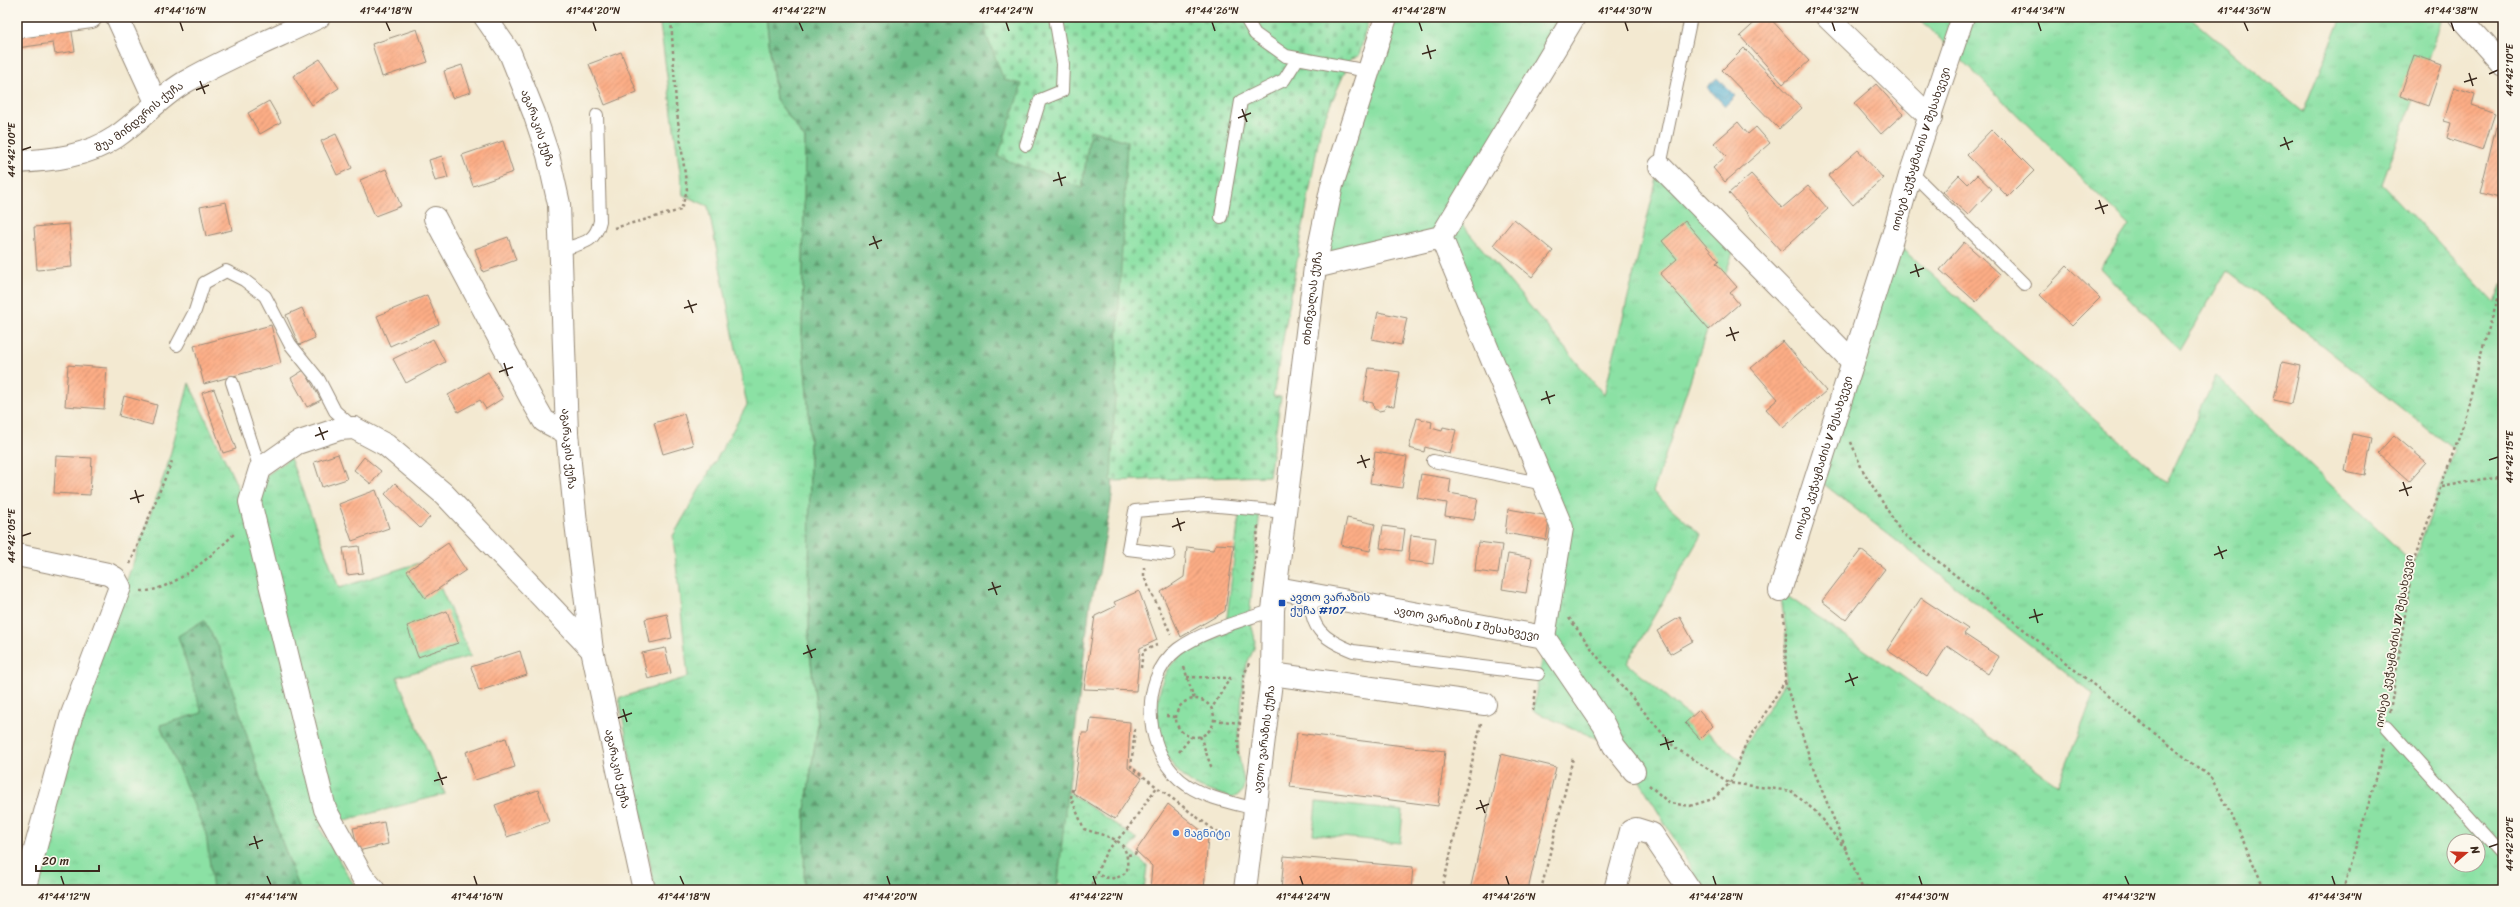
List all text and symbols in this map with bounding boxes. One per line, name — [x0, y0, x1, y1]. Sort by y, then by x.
text: 41°44'16"N — [154, 2, 206, 20]
text: 41°44'18"N — [360, 2, 412, 20]
text: 41°44'20"N — [566, 2, 620, 20]
text: 41°44'22"N — [772, 2, 826, 20]
text: 41°44'24"N — [979, 2, 1033, 20]
text: 41°44'26"N — [1185, 2, 1239, 20]
text: 41°44'28"N — [1392, 2, 1446, 20]
text: 41°44'30"N — [1598, 2, 1652, 20]
text: 41°44'32"N — [1805, 2, 1859, 20]
text: 41°44'34"N — [2011, 2, 2065, 20]
text: 41°44'36"N — [2217, 2, 2271, 20]
text: 41°44'38"N — [2424, 2, 2478, 20]
text: 44°42'10"E — [2501, 42, 2519, 96]
street label: იოსებ კეჭაყმაძის V შესახვევი — [1886, 64, 1956, 233]
street label: შუა მინდვრის ქუჩა — [92, 76, 187, 157]
street label: აგარაკის ქუჩა — [515, 87, 559, 169]
text: 44°42'00"E — [3, 121, 21, 177]
street label: თხინვალას ქუჩა — [1297, 249, 1328, 346]
street label: იოსებ კეჭაყმაძის V შესახვევი — [1788, 373, 1858, 542]
street label: აგარაკის ქუჩა — [556, 408, 582, 490]
text: 44°42'15"E — [2501, 429, 2519, 483]
text: 44°42'05"E — [3, 507, 21, 563]
street label: იოსებ კეჭაყმაძის IV შესახვევი — [2370, 553, 2419, 729]
place label: ავთო ვარაზის ქუჩა #107 — [1290, 588, 1370, 620]
marker: ავთო ვარაზის ქუჩა #107 — [1277, 598, 1287, 608]
street label: ავთო ვარაზის I შესახვევი — [1392, 601, 1541, 646]
street label: ავთო ვარაზის ქუჩა — [1248, 684, 1281, 794]
street label: აგარაკის ქუჩა — [599, 727, 635, 810]
text: 44°42'20"E — [2501, 815, 2519, 871]
place label: მაგნიტი — [1184, 824, 1231, 843]
marker: მაგნიტი — [1171, 828, 1181, 838]
north arrow — [2446, 833, 2486, 873]
text: N — [2464, 842, 2485, 857]
scale bar — [36, 847, 99, 873]
text: 20 m — [42, 850, 69, 872]
text: 41°44'12"N — [38, 888, 90, 906]
text: 41°44'14"N — [245, 888, 297, 906]
text: 41°44'16"N — [451, 888, 503, 906]
text: 41°44'18"N — [658, 888, 710, 906]
text: 41°44'20"N — [863, 888, 917, 906]
text: 41°44'22"N — [1069, 888, 1123, 906]
text: 41°44'24"N — [1276, 888, 1330, 906]
text: 41°44'26"N — [1482, 888, 1536, 906]
text: 41°44'28"N — [1689, 888, 1743, 906]
text: 41°44'30"N — [1895, 888, 1949, 906]
text: 41°44'32"N — [2102, 888, 2156, 906]
text: 41°44'34"N — [2308, 888, 2362, 906]

